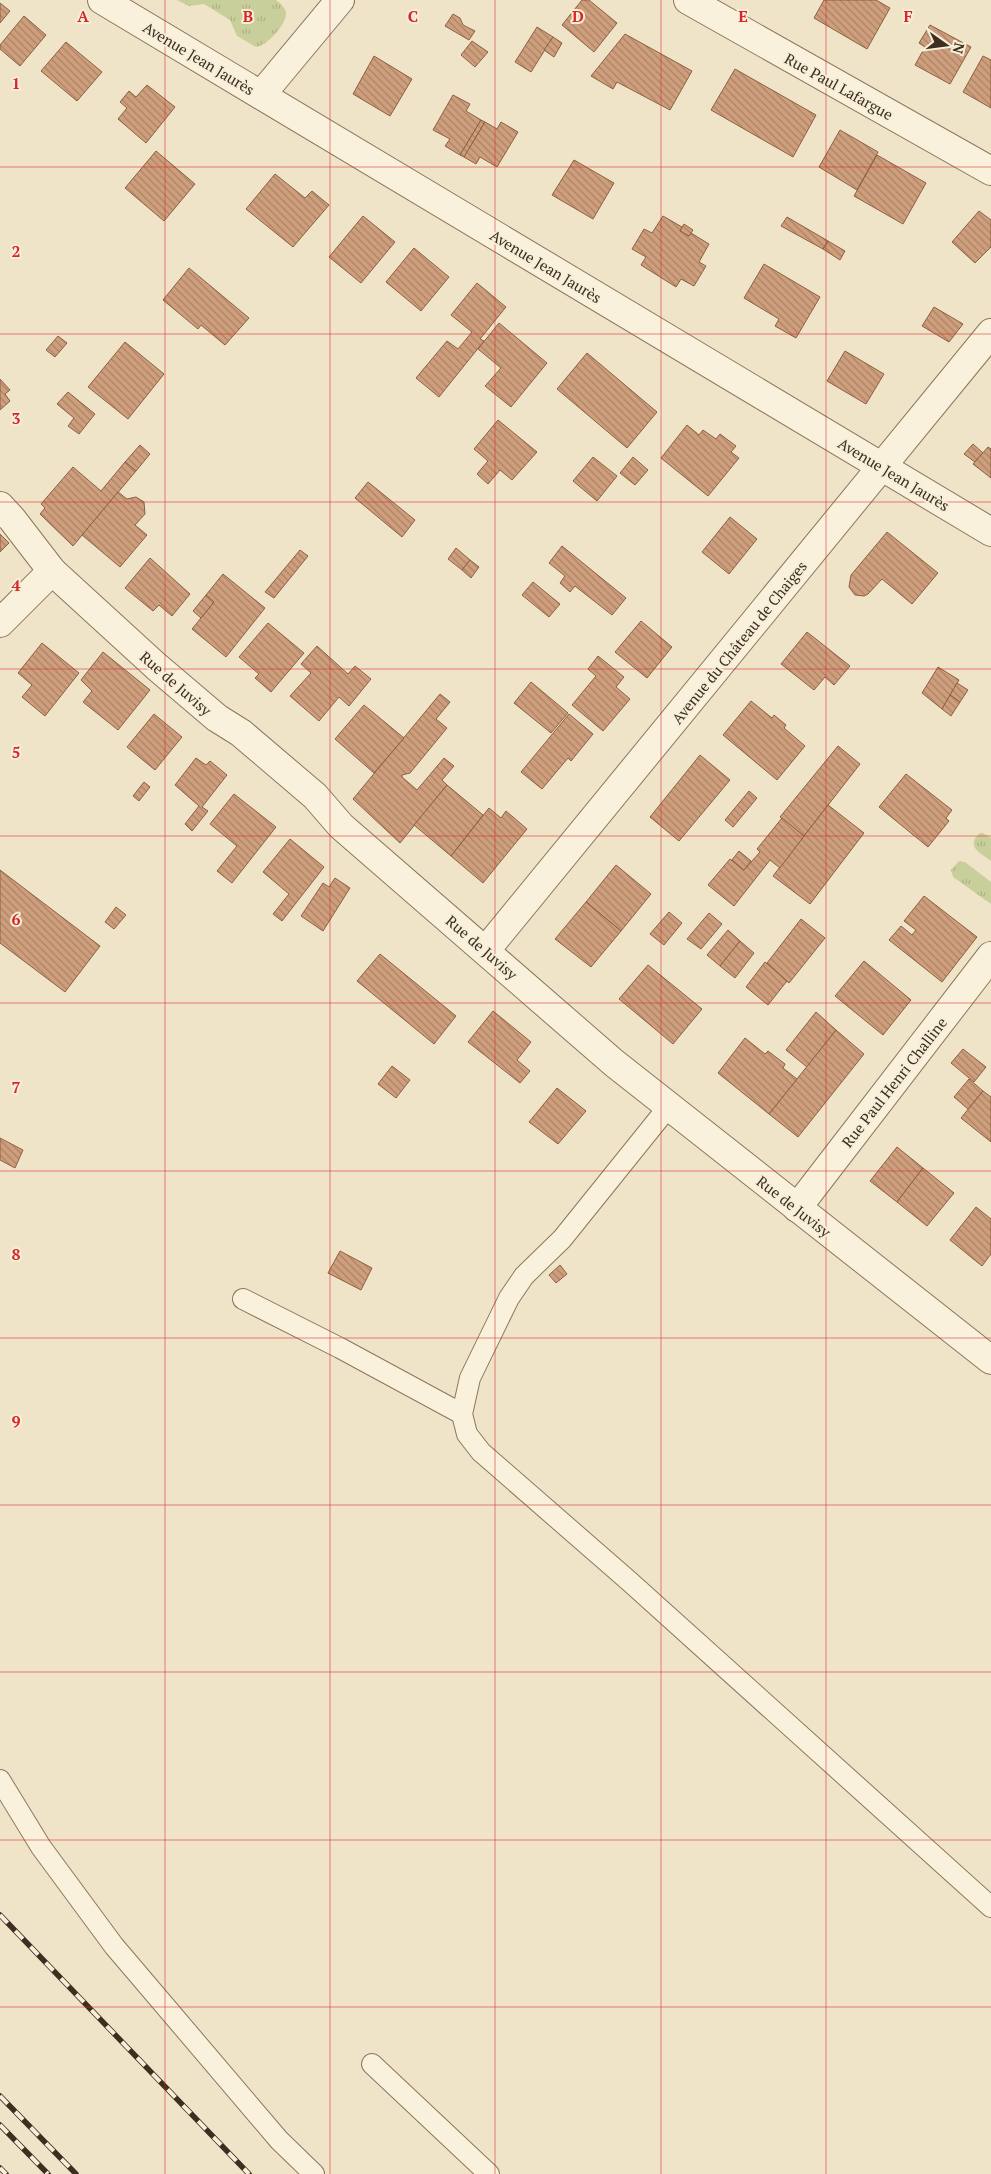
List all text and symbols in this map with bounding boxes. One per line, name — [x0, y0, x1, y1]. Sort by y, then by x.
text: A — [77, 5, 89, 27]
text: B — [243, 5, 253, 27]
text: C — [408, 5, 418, 27]
text: D — [572, 5, 584, 27]
text: E — [738, 5, 748, 27]
text: F — [903, 5, 913, 27]
street label: Avenue Jean Jaurès — [140, 17, 258, 99]
north arrow — [921, 20, 971, 70]
text: N — [949, 41, 970, 56]
street label: Rue Paul Lafargue — [781, 48, 897, 124]
text: 1 — [11, 72, 21, 94]
street label: Avenue Jean Jaurès — [487, 225, 605, 307]
text: 2 — [11, 240, 21, 262]
text: 3 — [11, 407, 21, 429]
street label: Avenue Jean Jaurès — [835, 433, 953, 515]
street label: Avenue du Château de Chaiges — [667, 556, 811, 728]
text: 4 — [11, 574, 21, 596]
street label: Rue de Juvisy — [136, 646, 216, 720]
text: 5 — [11, 741, 21, 763]
text: 6 — [11, 908, 21, 930]
street label: Rue de Juvisy — [442, 910, 522, 984]
street label: Rue Paul Henri Challine — [837, 1013, 951, 1151]
text: 7 — [11, 1076, 21, 1098]
street label: Rue de Juvisy — [753, 1171, 835, 1241]
text: 8 — [11, 1243, 21, 1265]
text: 9 — [11, 1410, 21, 1432]

